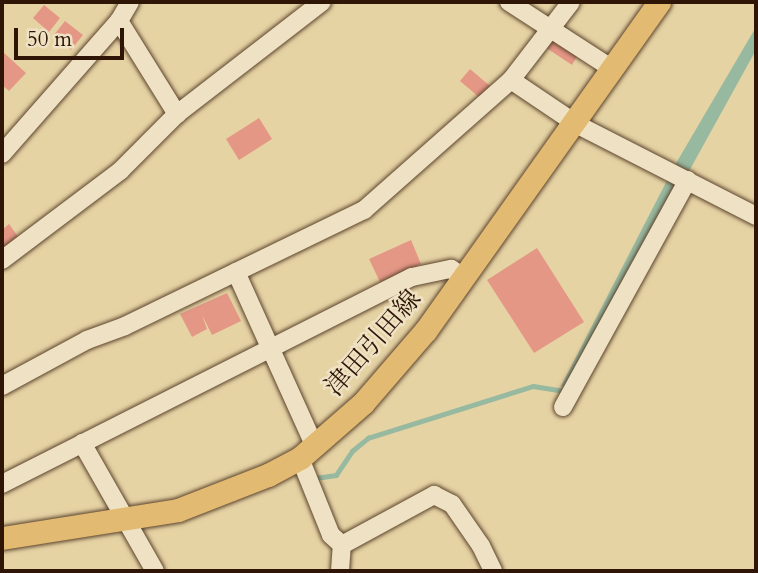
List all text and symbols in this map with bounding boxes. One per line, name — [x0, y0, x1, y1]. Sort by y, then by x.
scale bar — [18, 14, 128, 58]
text: 50 m — [27, 25, 72, 54]
street label: 津田引田線 — [319, 284, 427, 402]

